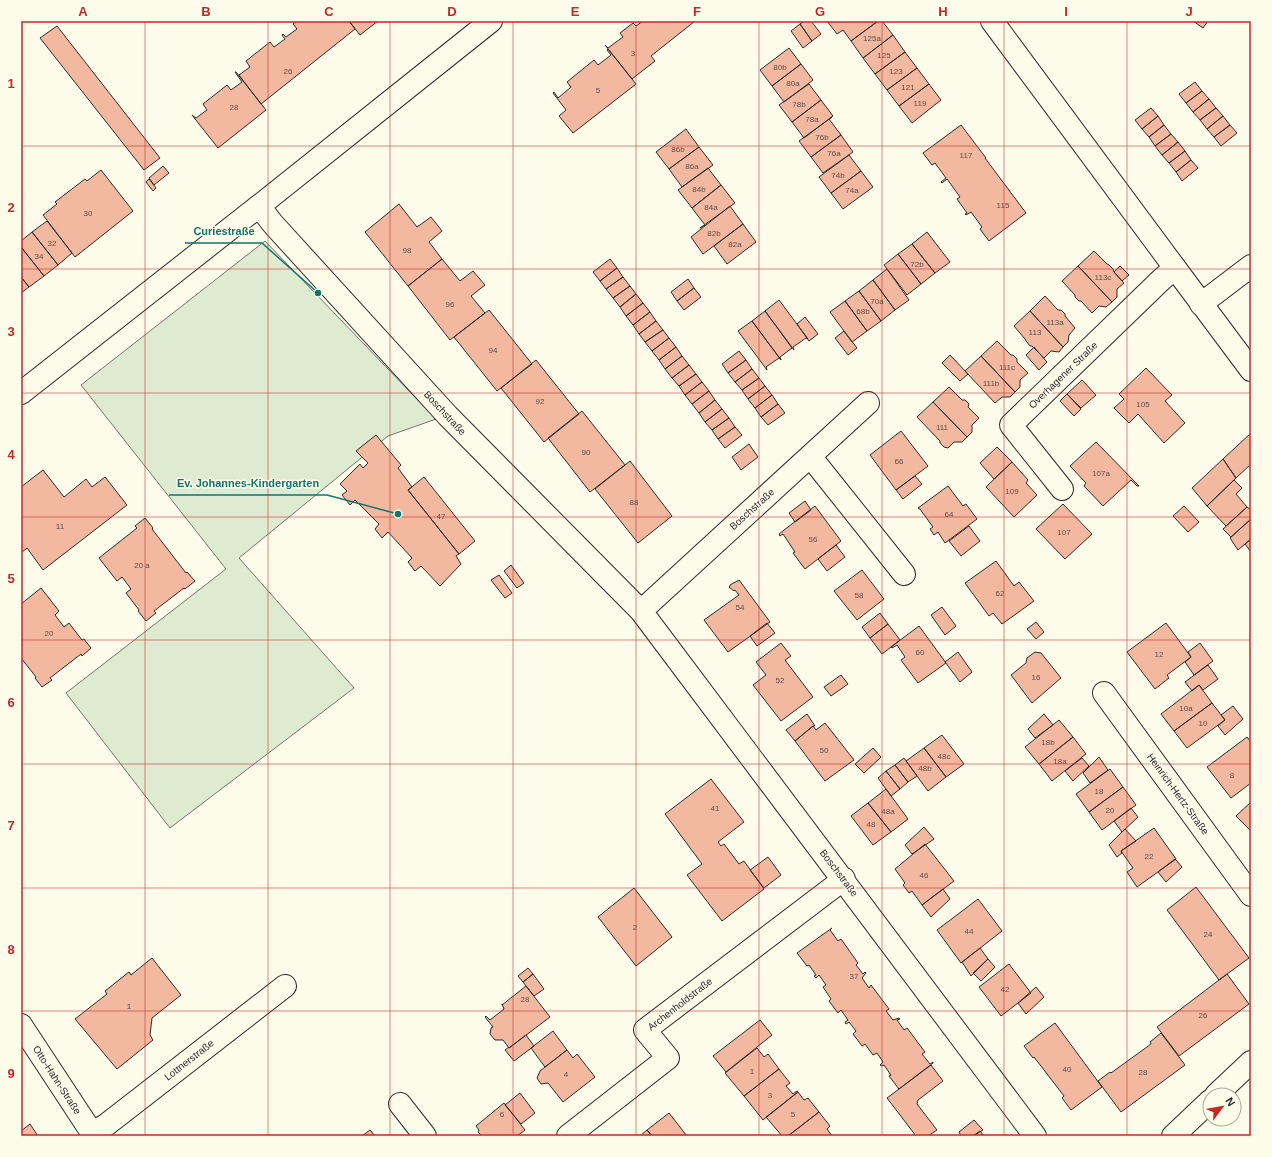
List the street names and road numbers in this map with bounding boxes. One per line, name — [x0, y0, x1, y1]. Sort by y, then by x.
street label: Overhagener Straße — [1026, 339, 1100, 411]
street label: Boschstraße — [422, 389, 468, 438]
street label: Boschstraße — [727, 486, 777, 532]
street label: Heinrich-Hertz-Straße — [1145, 751, 1211, 837]
street label: Boschstraße — [818, 847, 861, 899]
street label: Archenholdstraße — [646, 975, 715, 1033]
street label: Lottnerstraße — [162, 1037, 216, 1083]
street label: Otto-Hahn-Straße — [31, 1044, 83, 1117]

